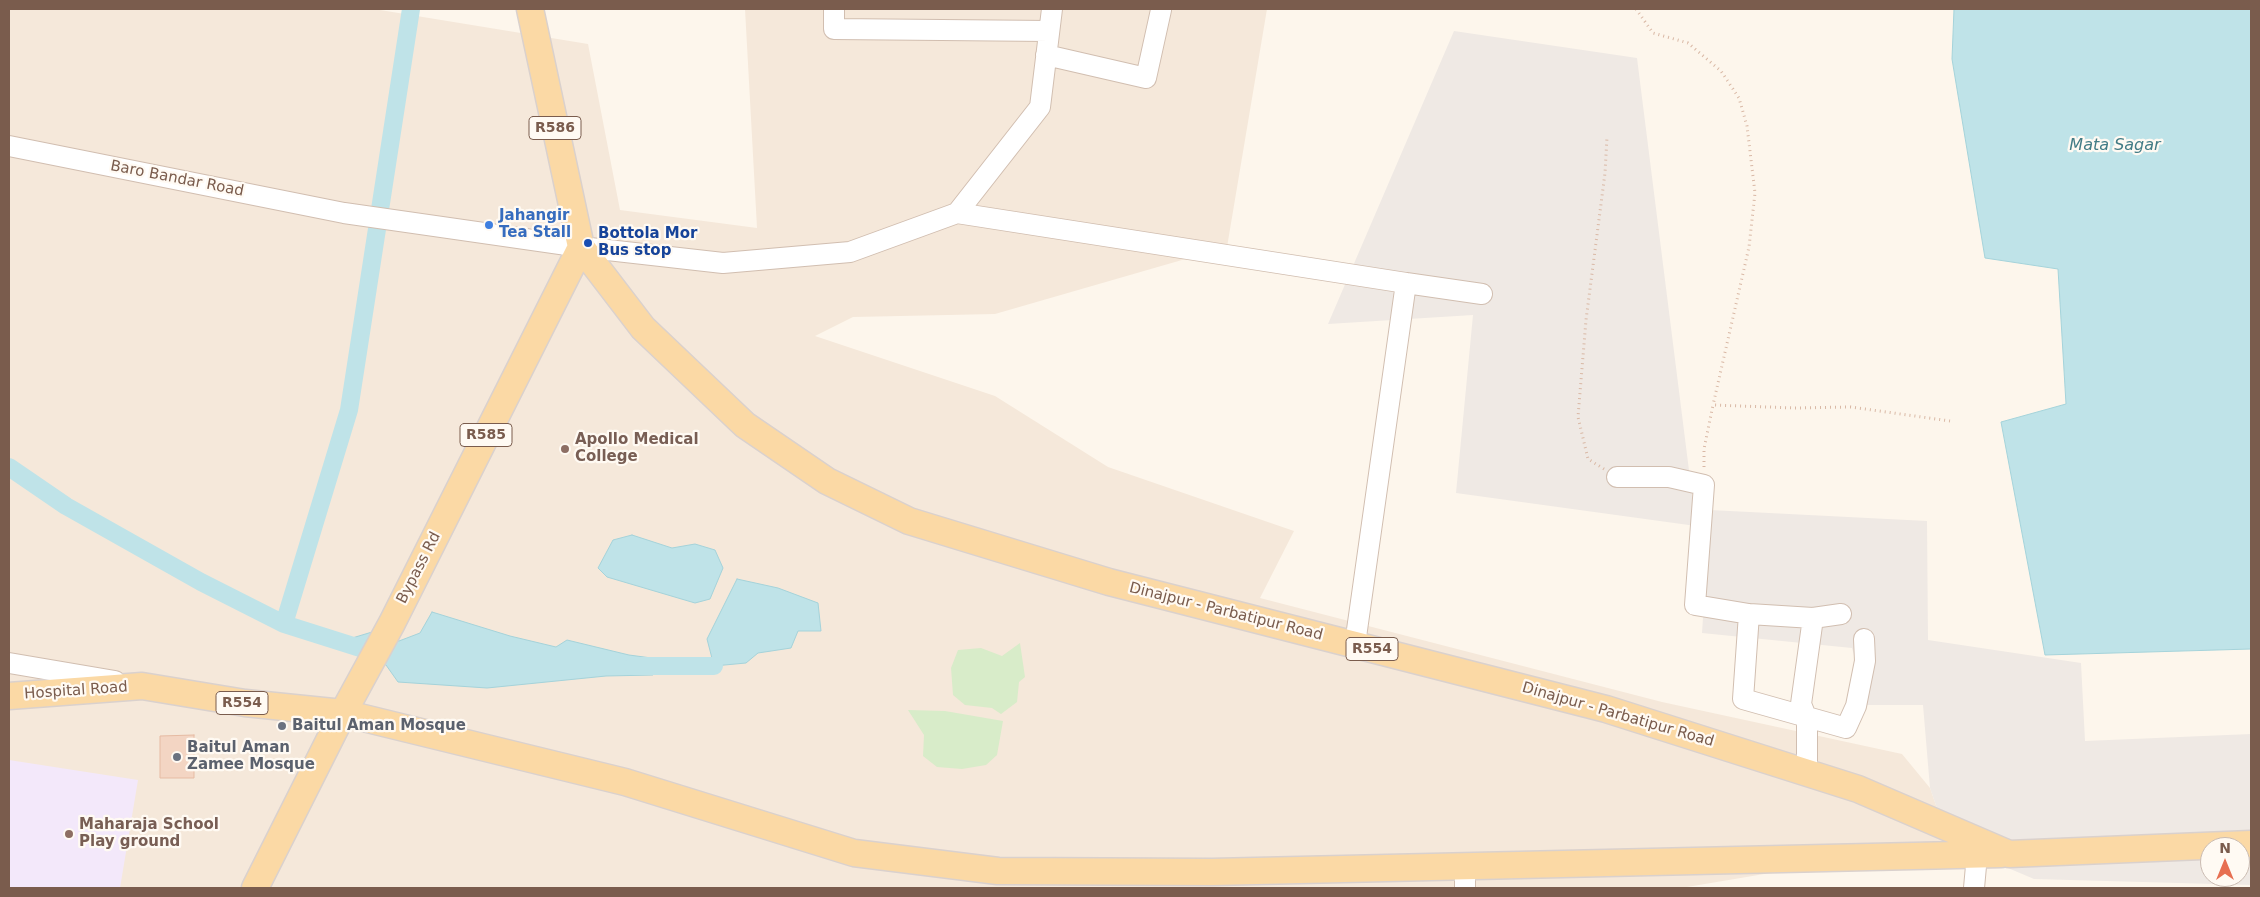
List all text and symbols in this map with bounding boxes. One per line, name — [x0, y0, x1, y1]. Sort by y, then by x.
road number: R586 — [529, 116, 581, 140]
water label: Mata Sagar — [2069, 136, 2161, 156]
street label: Baro Bandar Road — [109, 157, 245, 201]
place label: Jahangir Tea Stall — [499, 207, 571, 242]
marker: Jahangir Tea Stall — [483, 219, 495, 231]
place label: Bottola Mor Bus stop — [598, 225, 697, 260]
marker: Bottola Mor Bus stop — [582, 237, 594, 249]
road number: R585 — [460, 424, 512, 446]
place label: Apollo Medical College — [575, 431, 699, 466]
marker: Apollo Medical College — [559, 443, 571, 455]
street label: Bypass Rd — [393, 529, 445, 607]
street label: Dinajpur - Parbatipur Road — [1127, 579, 1325, 645]
road number: R554 — [1346, 638, 1398, 661]
street label: Hospital Road — [24, 678, 128, 704]
street label: Dinajpur - Parbatipur Road — [1520, 679, 1716, 751]
road number: R554 — [216, 691, 268, 714]
place label: Baitul Aman Mosque — [292, 717, 466, 735]
marker: Baitul Aman Mosque — [276, 720, 288, 732]
place label: Baitul Aman Zamee Mosque — [187, 739, 315, 774]
marker: Baitul Aman Zamee Mosque — [171, 751, 183, 763]
place label: Maharaja School Play ground — [79, 816, 219, 851]
marker: Maharaja School Play ground — [63, 828, 75, 840]
north arrow — [2200, 837, 2250, 887]
text: N — [2219, 840, 2231, 856]

